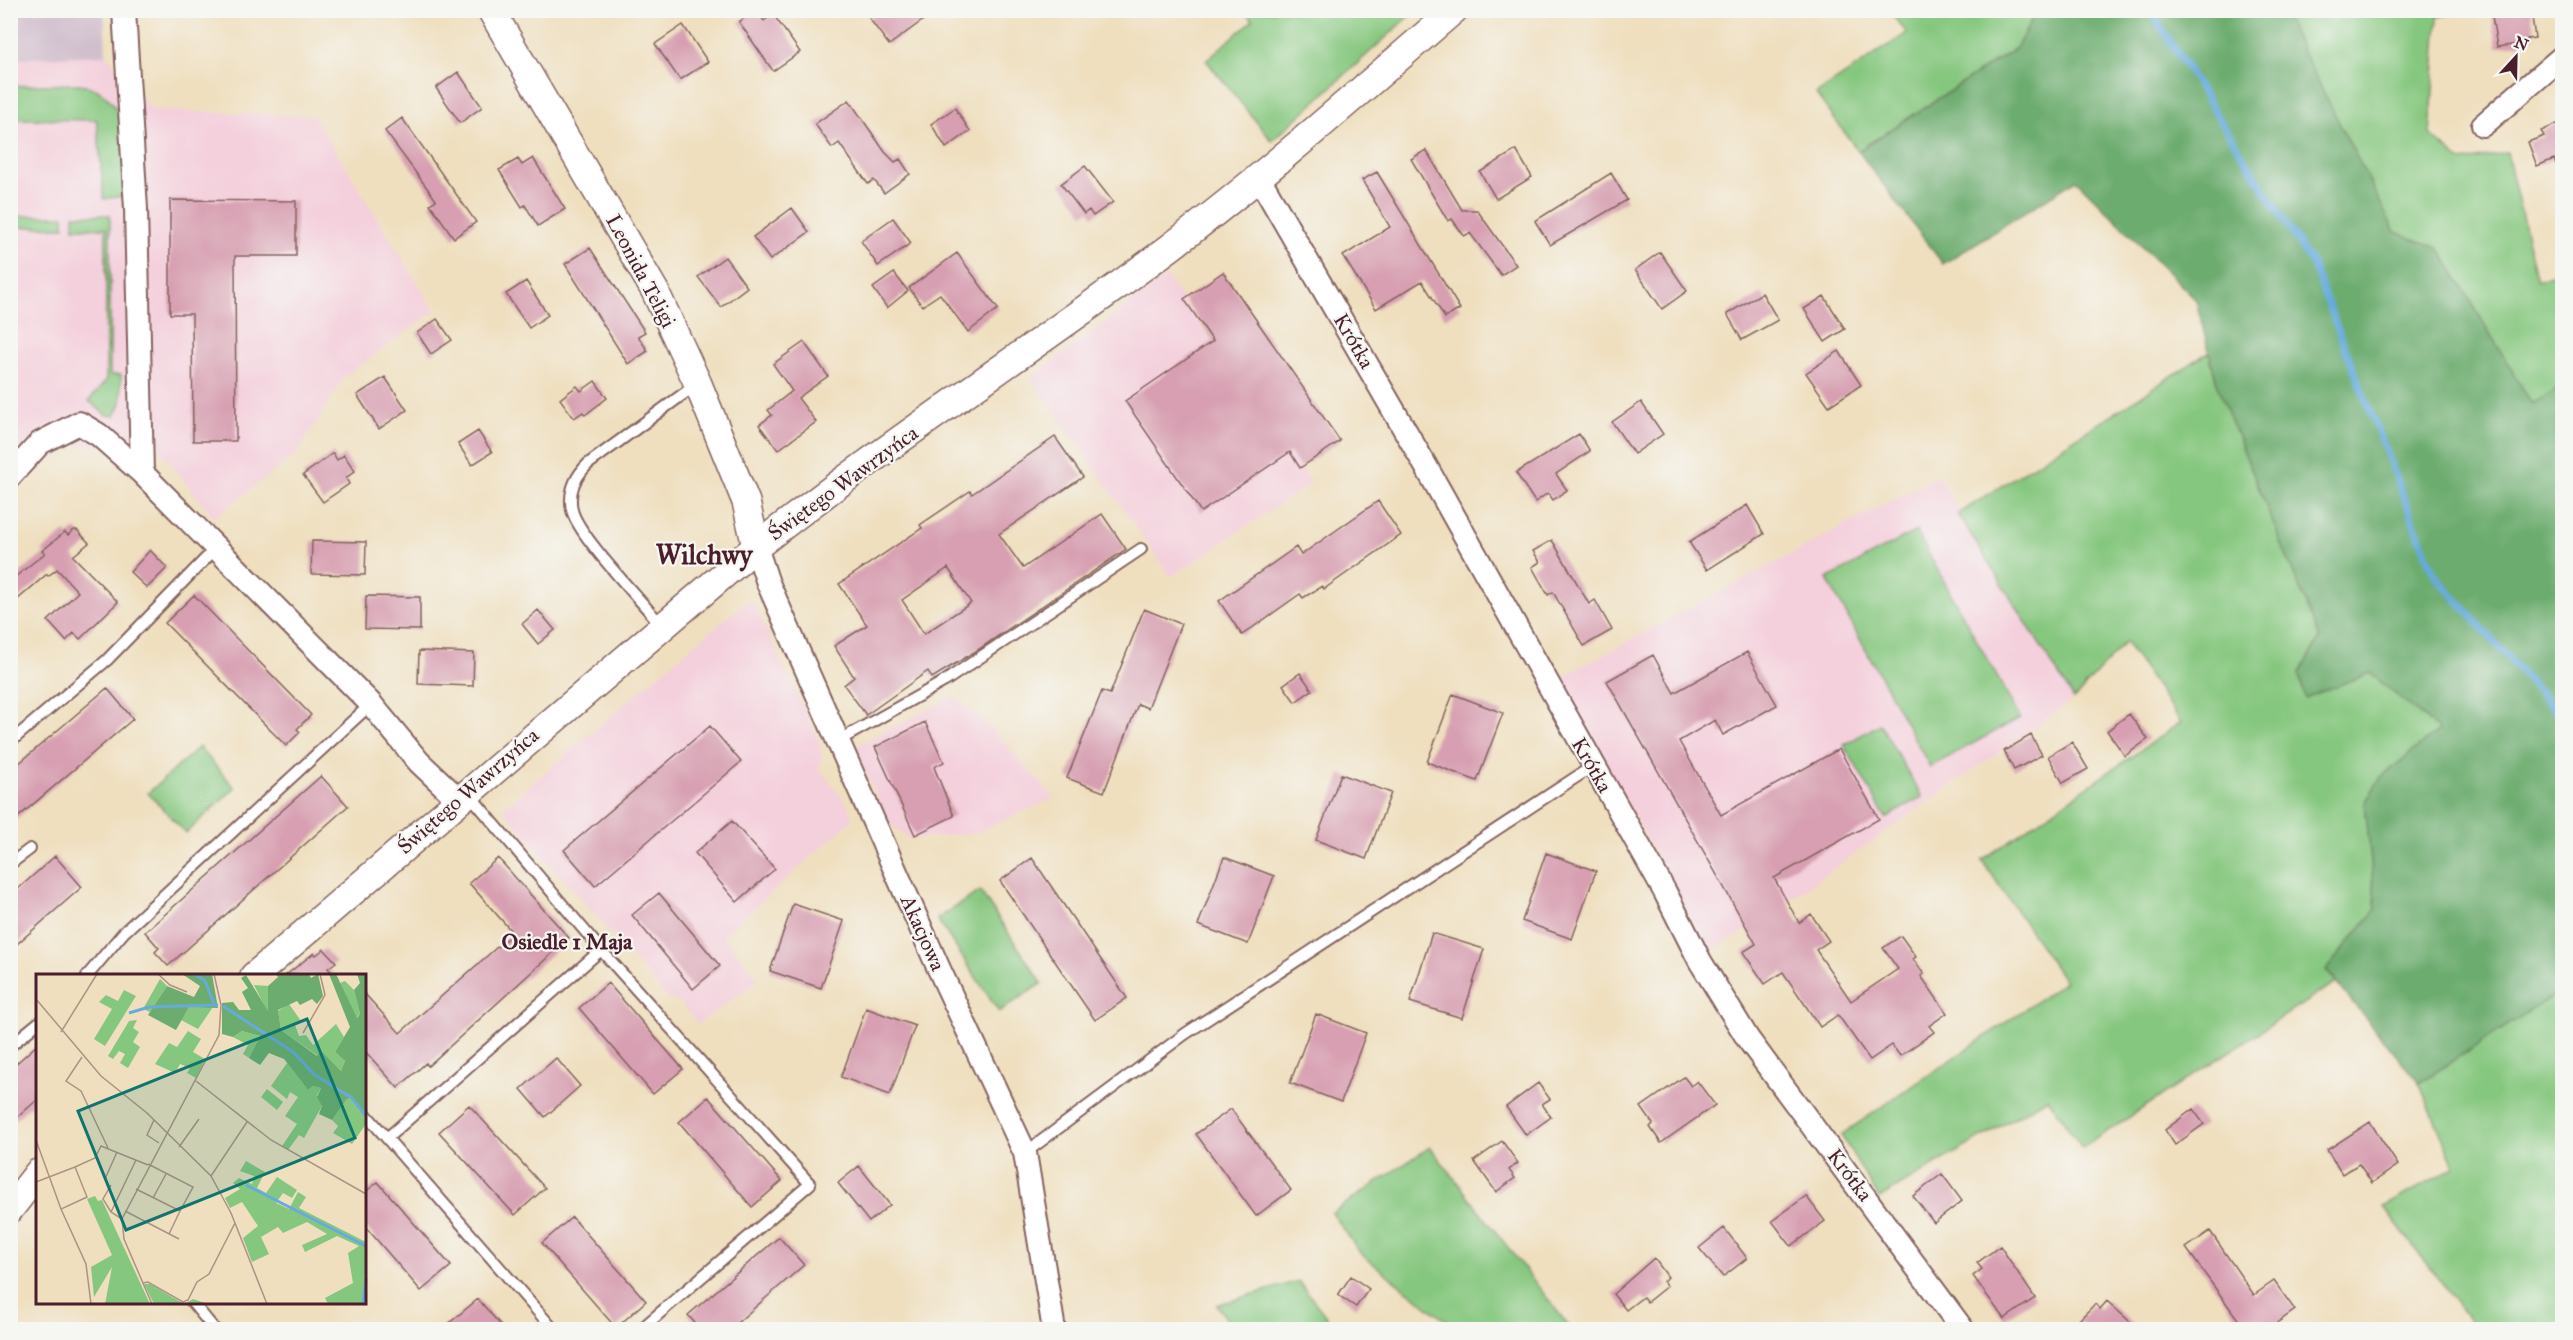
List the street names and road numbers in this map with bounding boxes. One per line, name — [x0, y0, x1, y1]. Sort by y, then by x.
street label: Leonida Teligi — [600, 210, 682, 332]
street label: Krótka — [1328, 309, 1380, 373]
street label: Świętego Wawrzyńca — [762, 419, 923, 546]
street label: Świętego Wawrzyńca — [391, 722, 544, 860]
street label: Krótka — [1566, 733, 1618, 797]
street label: Akacjowa — [894, 890, 951, 975]
street label: Krótka — [1822, 1143, 1878, 1207]

